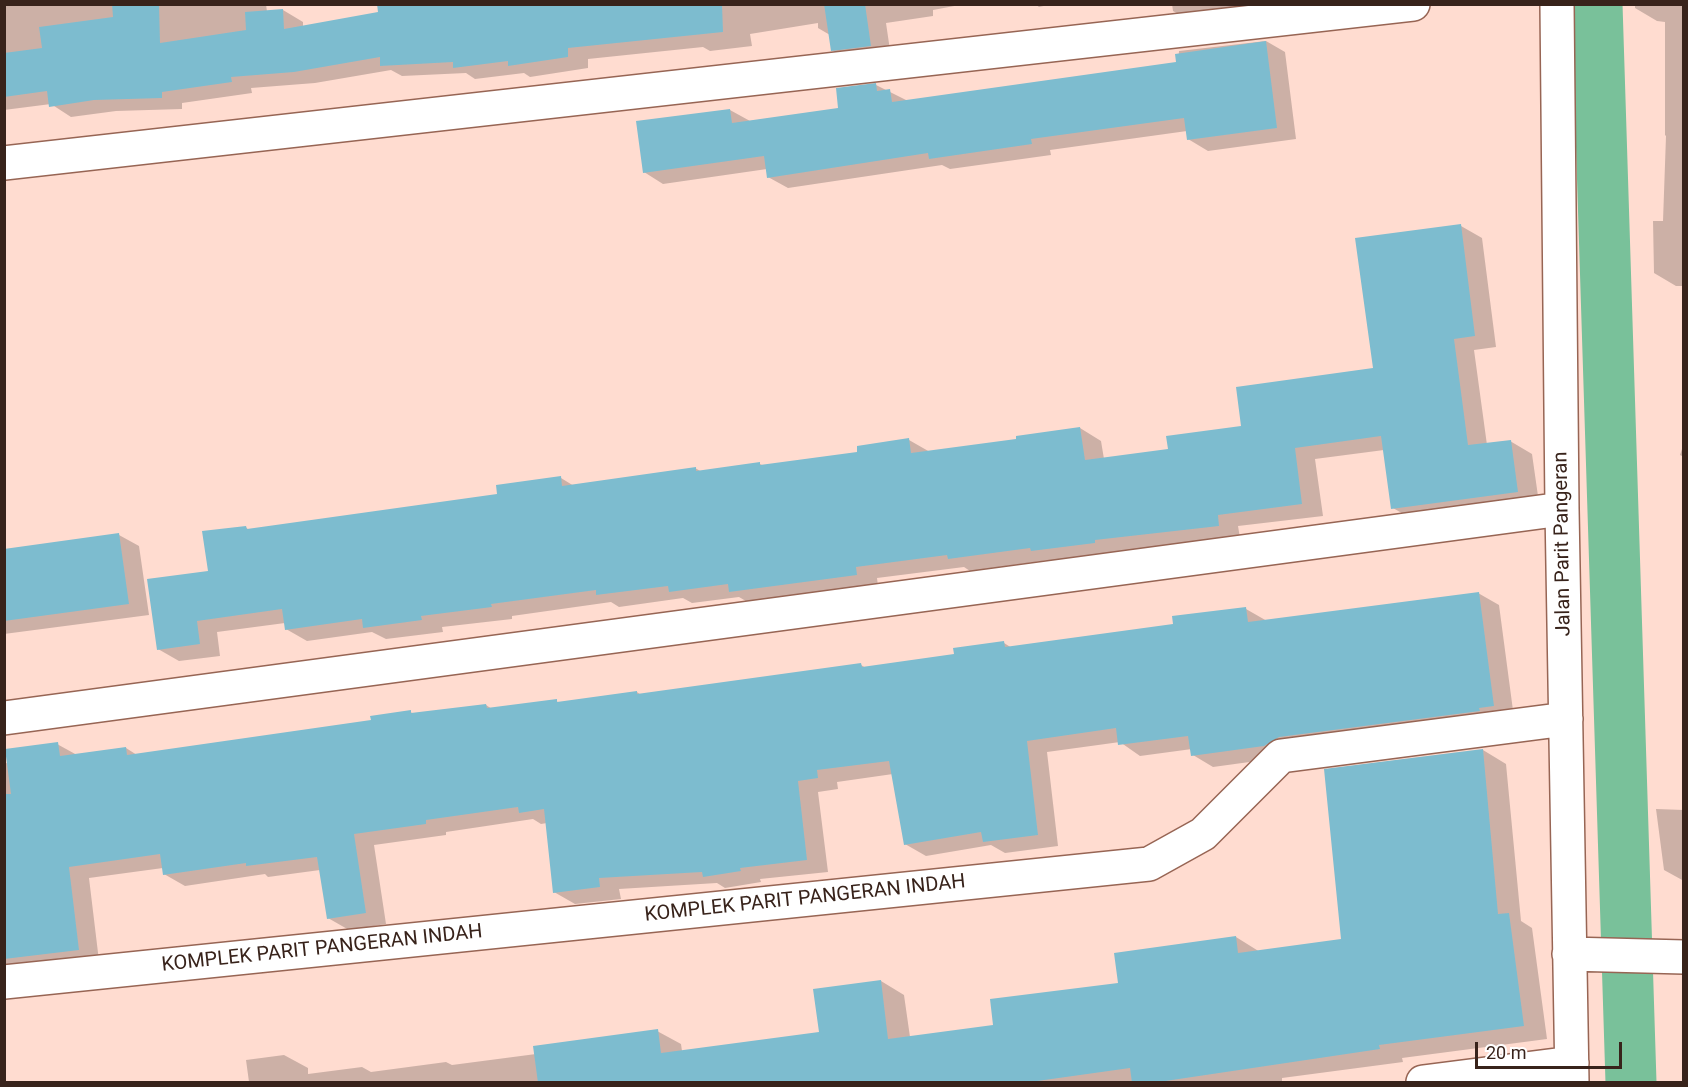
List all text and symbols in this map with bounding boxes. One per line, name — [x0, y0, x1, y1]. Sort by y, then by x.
street label: Jalan Parit Pangeran — [1549, 451, 1577, 637]
street label: KOMPLEK PARIT PANGERAN INDAH — [643, 870, 967, 928]
street label: KOMPLEK PARIT PANGERAN INDAH — [160, 920, 484, 978]
scale bar — [1478, 1030, 1625, 1068]
text: 20 m — [1486, 1042, 1526, 1063]

